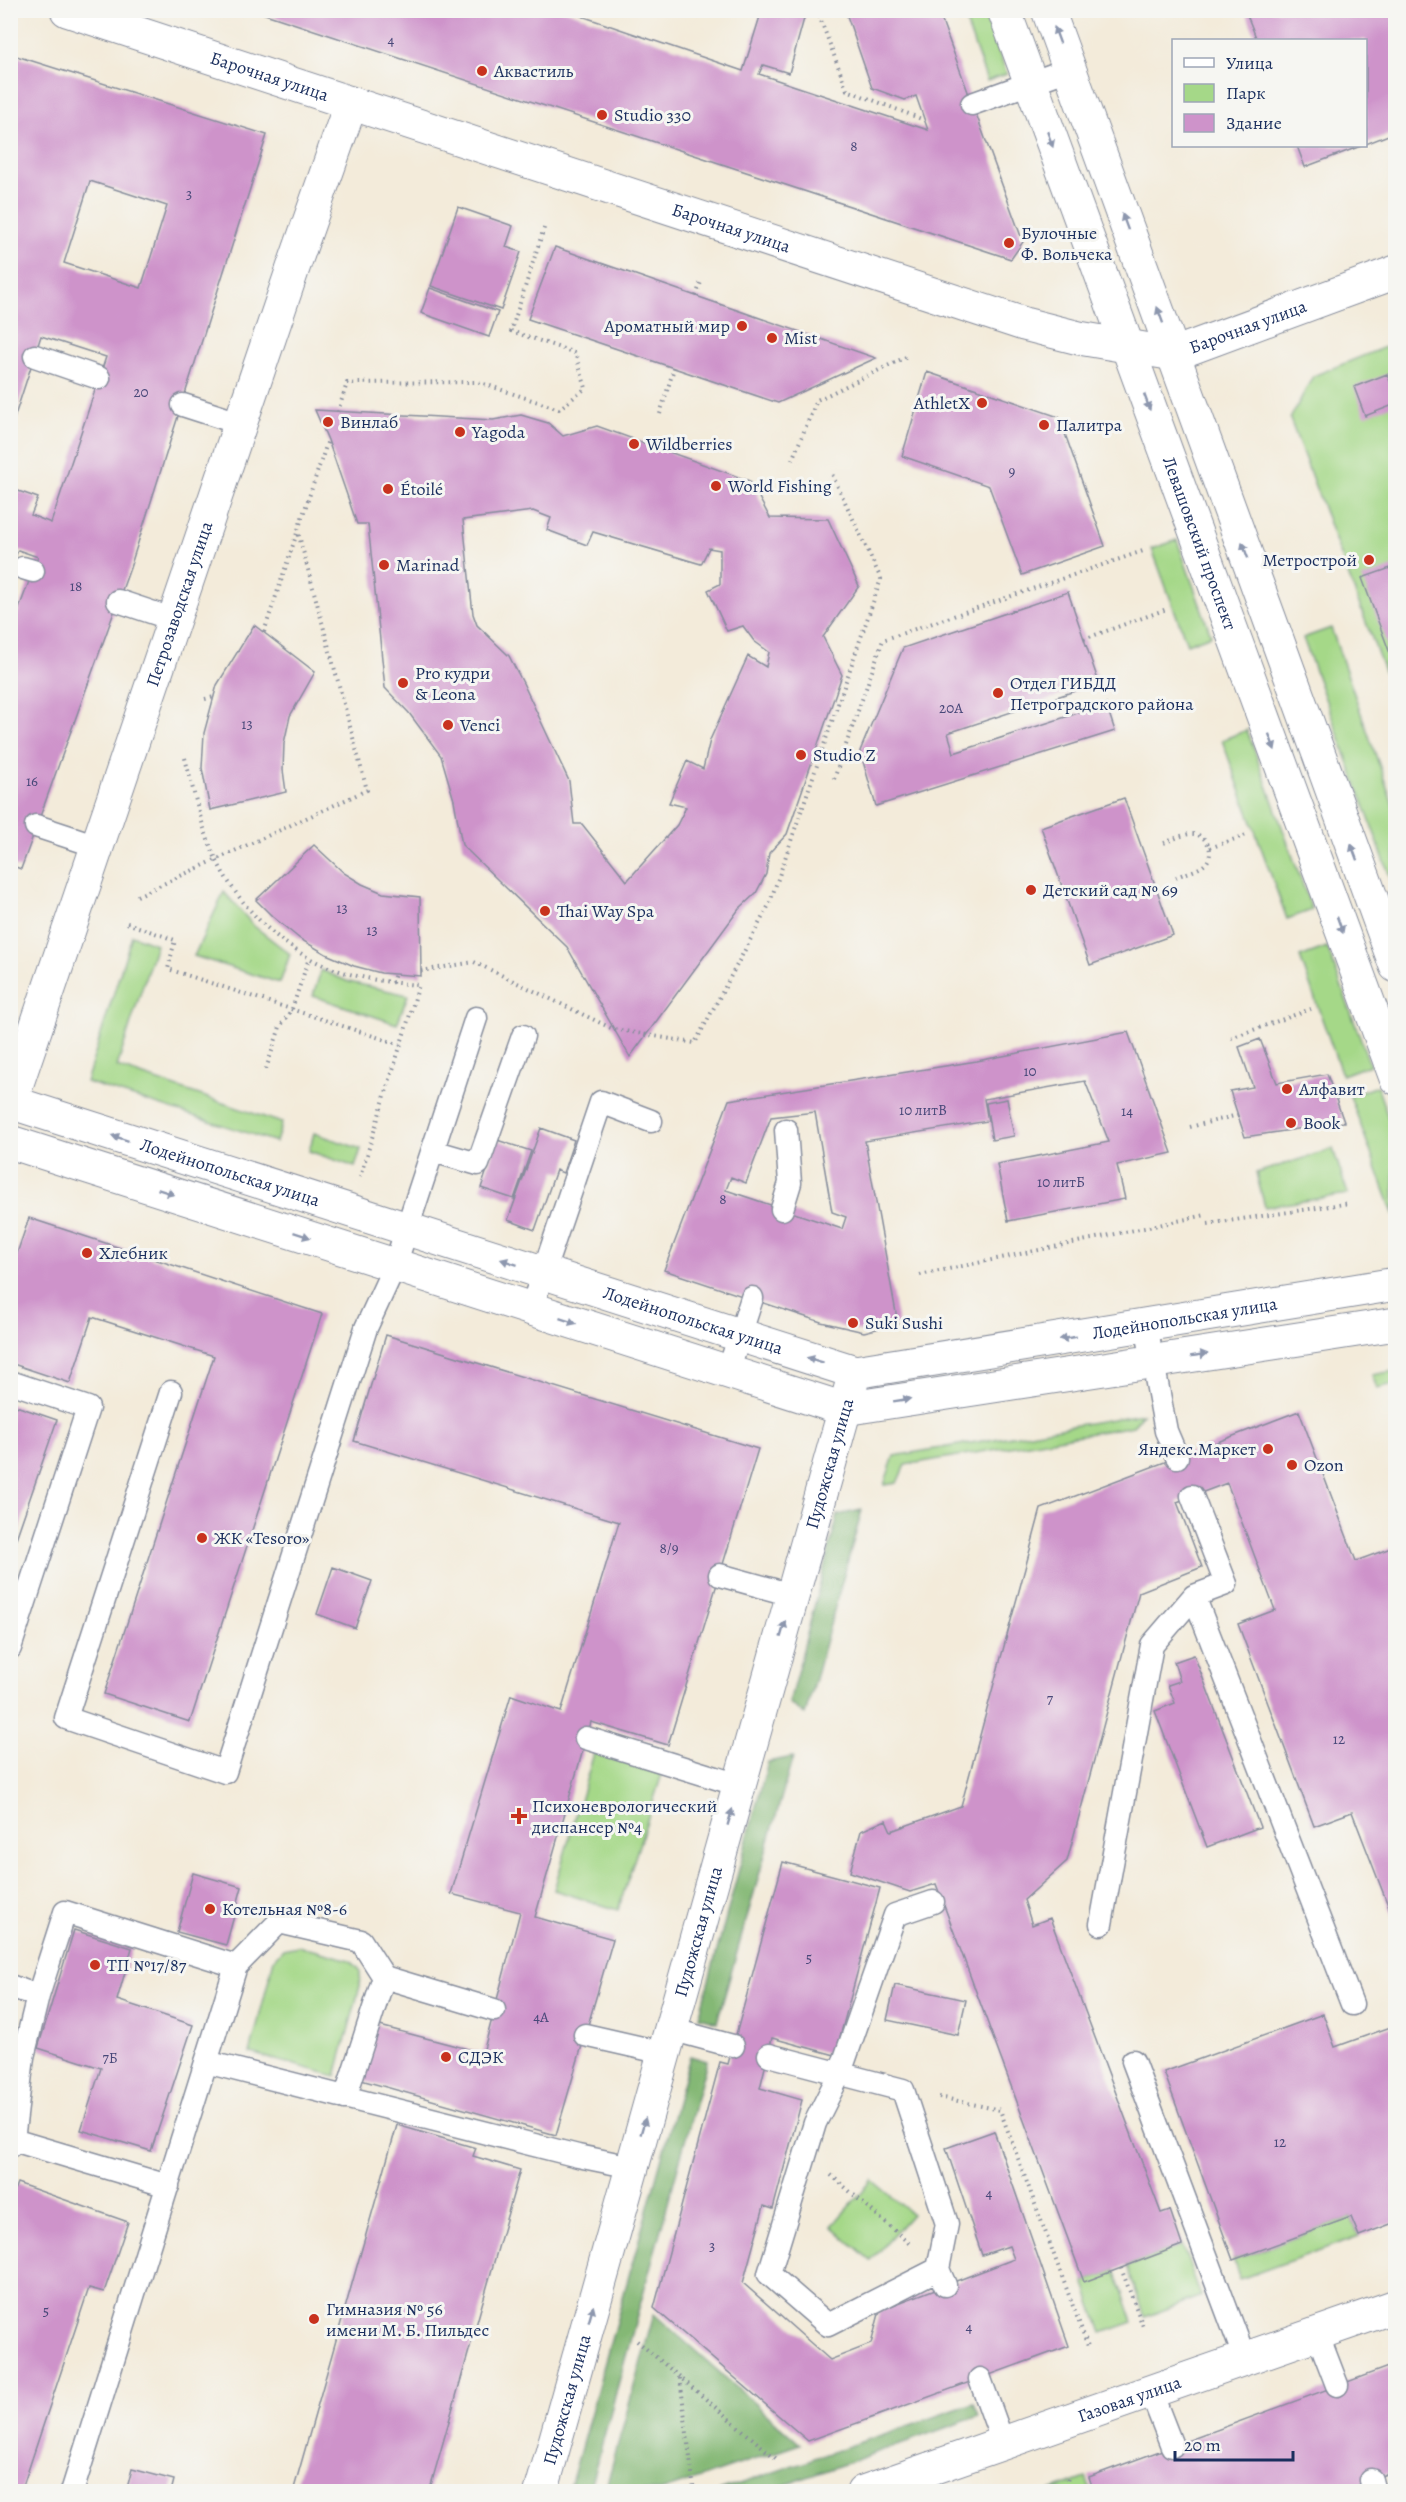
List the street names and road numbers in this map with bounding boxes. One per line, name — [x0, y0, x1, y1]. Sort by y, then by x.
street label: Барочная улица — [207, 46, 332, 107]
street label: Барочная улица — [669, 197, 794, 259]
street label: Барочная улица — [1186, 294, 1310, 359]
street label: Левашовский проспект — [1157, 453, 1243, 633]
street label: Петрозаводская улица — [140, 517, 219, 690]
street label: Лодейнопольская улица — [137, 1132, 324, 1212]
street label: Лодейнопольская улица — [600, 1280, 786, 1360]
street label: Лодейнопольская улица — [1090, 1291, 1280, 1345]
street label: Пудожская улица — [800, 1395, 859, 1532]
street label: Пудожская улица — [668, 1863, 728, 2000]
street label: Пудожская улица — [537, 2331, 597, 2468]
street label: Газовая улица — [1074, 2370, 1185, 2428]

